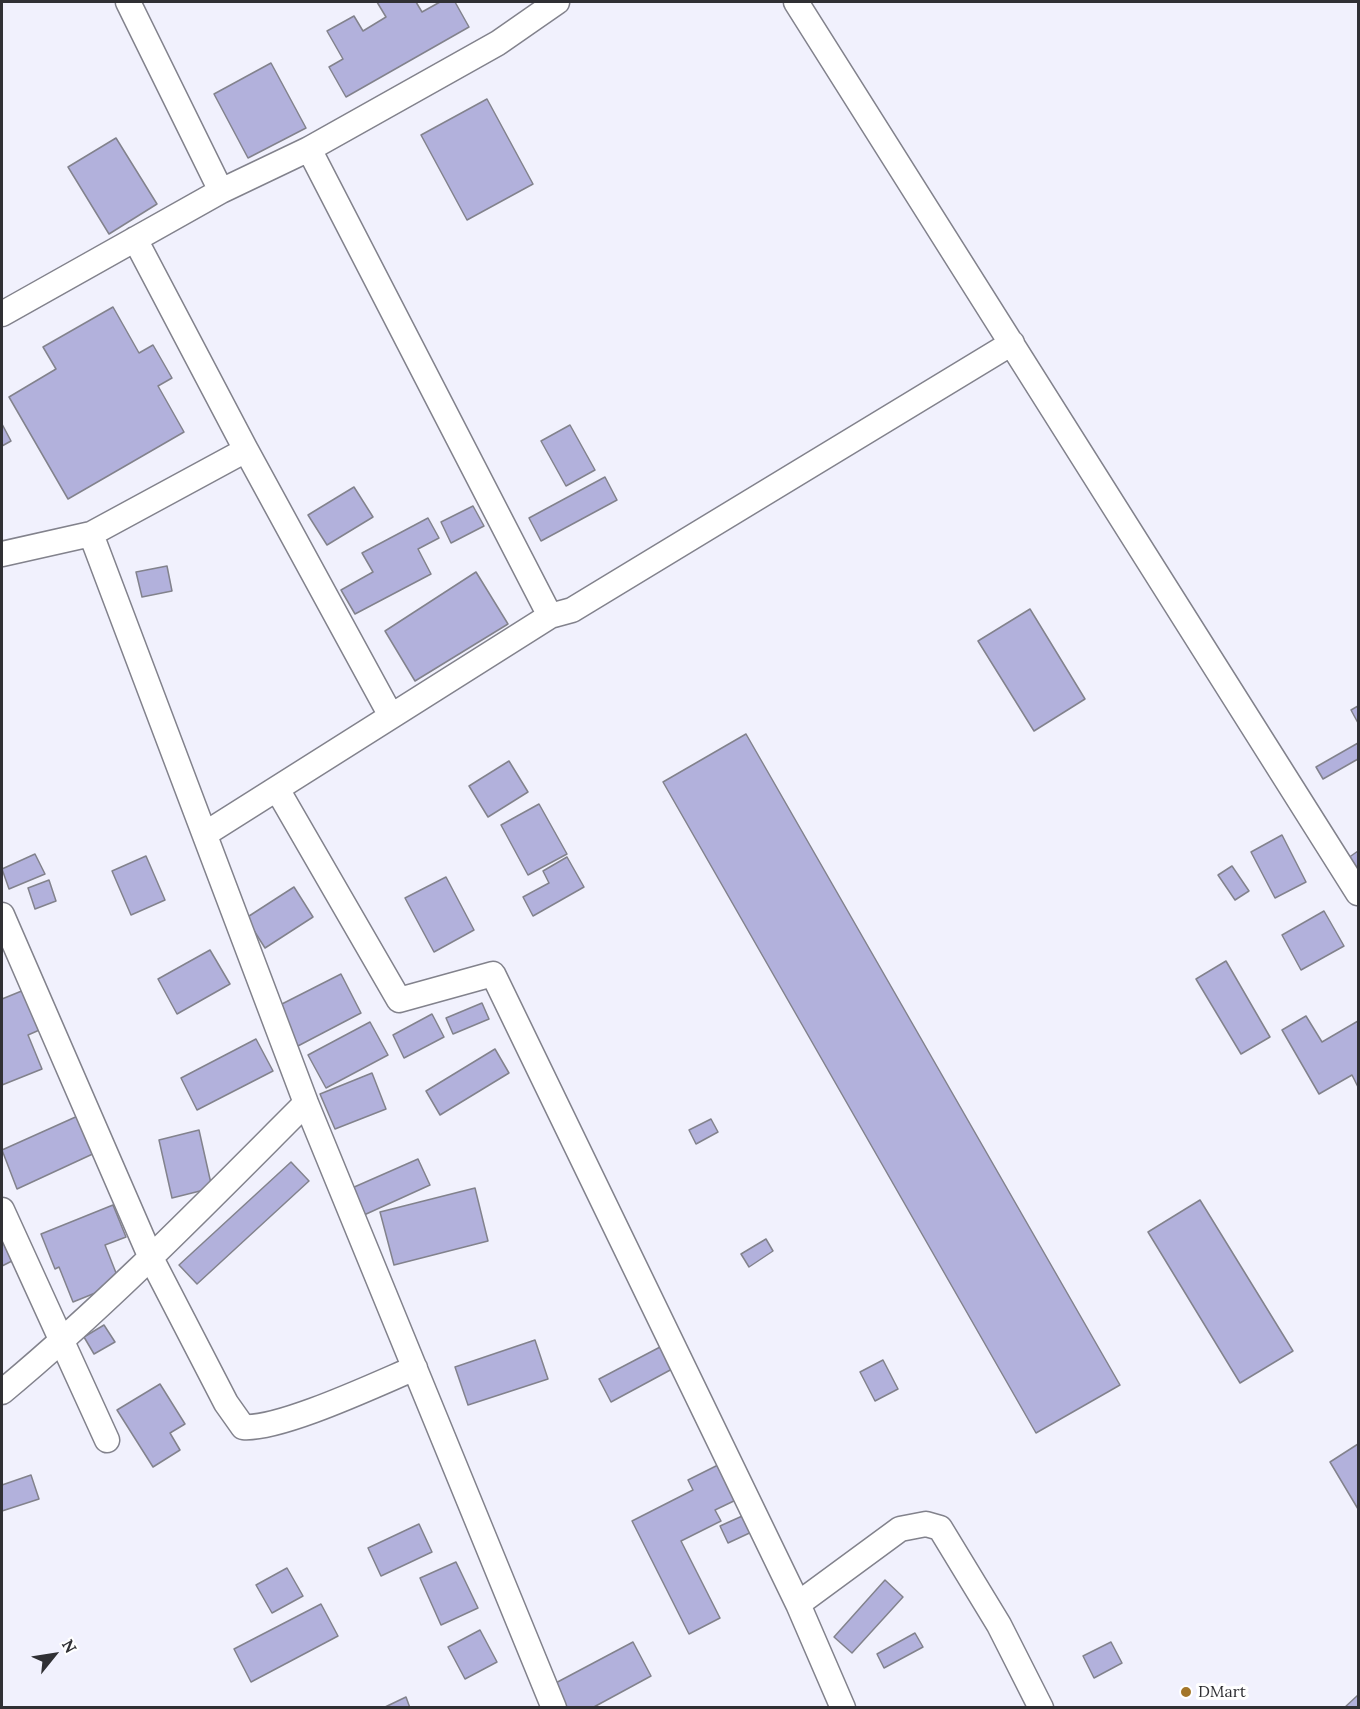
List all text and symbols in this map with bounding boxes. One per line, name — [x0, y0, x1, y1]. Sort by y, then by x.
north arrow — [24, 1625, 84, 1685]
text: N — [58, 1636, 81, 1656]
place label: DMart — [1198, 1682, 1246, 1702]
marker: DMart — [1179, 1685, 1193, 1699]

